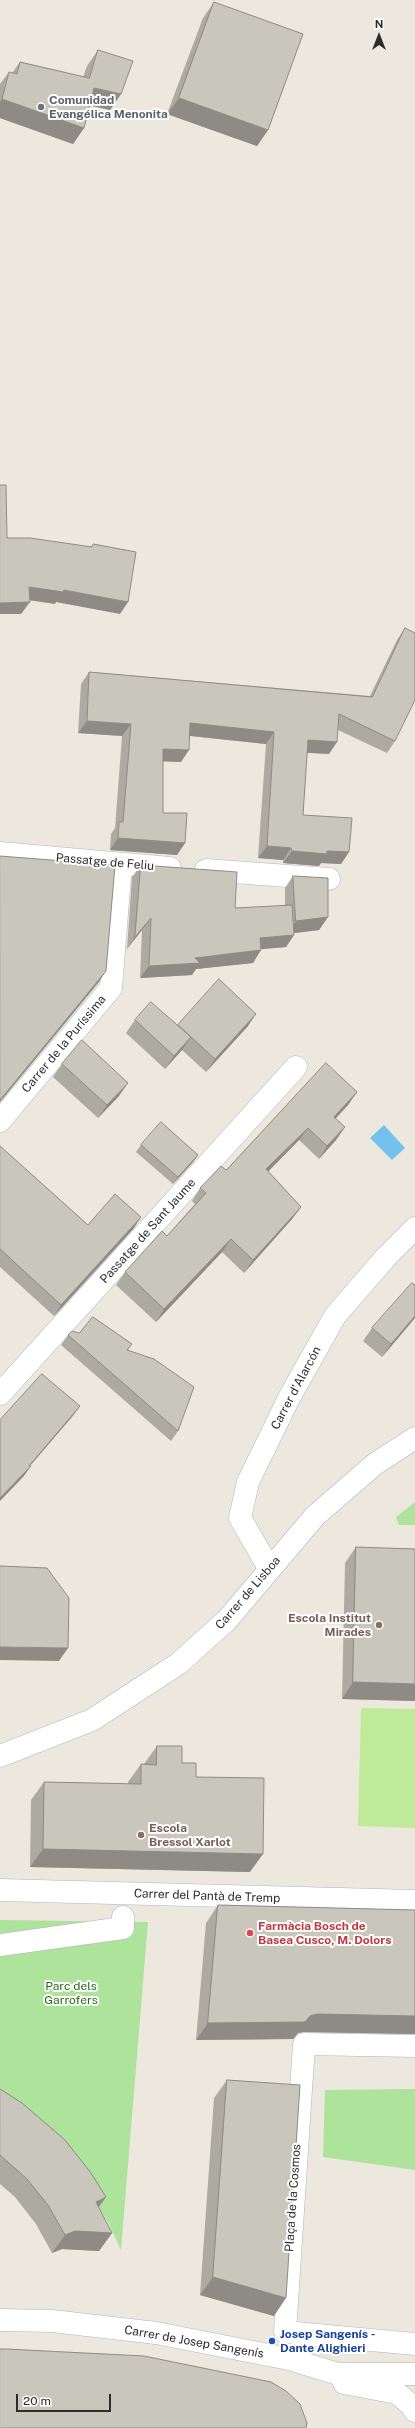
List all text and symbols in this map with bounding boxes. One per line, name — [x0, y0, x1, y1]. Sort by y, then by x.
north arrow — [359, 16, 399, 56]
text: N — [375, 18, 383, 30]
place label: Comunidad Evangélica Menonita — [49, 93, 168, 121]
marker: Comunidad Evangélica Menonita — [36, 102, 46, 112]
street label: Passatge de Feliu — [55, 851, 155, 873]
street label: Carrer de la Puríssima — [19, 992, 109, 1096]
street label: Passatge de Sant Jaume — [97, 1176, 199, 1286]
street label: Carrer d'Alarcón — [268, 1344, 324, 1432]
street label: Carrer de Lisboa — [212, 1554, 284, 1632]
place label: Escola Institut Mirades — [288, 1611, 371, 1639]
marker: Escola Institut Mirades — [374, 1620, 384, 1630]
place label: Escola Bressol Xarlot — [149, 1821, 231, 1849]
marker: Escola Bressol Xarlot — [136, 1830, 146, 1840]
street label: Carrer del Pantà de Tremp — [134, 1886, 280, 1906]
place label: Farmàcia Bosch de Basea Cusco, M. Dolors — [258, 1919, 391, 1947]
marker: Farmàcia Bosch de Basea Cusco, M. Dolors — [245, 1928, 255, 1938]
park label: Parc dels Garrofers — [44, 1979, 98, 2007]
street label: Plaça de la Cosmos — [282, 2144, 304, 2252]
street label: Carrer de Josep Sangenís — [123, 2323, 265, 2361]
place label: Josep Sangenís - Dante Alighieri — [280, 2327, 375, 2355]
marker: Josep Sangenís - Dante Alighieri — [267, 2336, 277, 2346]
scale bar — [18, 2386, 113, 2412]
text: 20 m — [23, 2394, 51, 2408]

